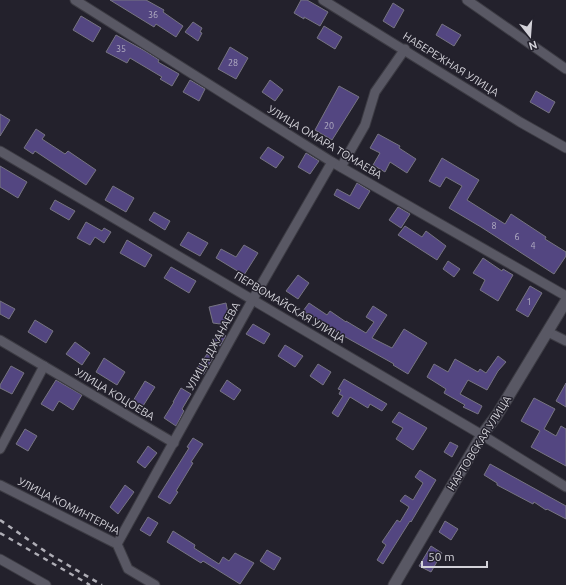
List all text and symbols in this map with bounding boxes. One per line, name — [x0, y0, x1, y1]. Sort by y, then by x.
house number: 36 — [148, 10, 158, 20]
north arrow — [510, 16, 550, 56]
street label: НАБЕРЕЖНАЯ УЛИЦА — [401, 30, 502, 99]
text: N — [527, 39, 539, 53]
house number: 35 — [116, 44, 126, 54]
house number: 28 — [228, 58, 238, 68]
street label: УЛИЦА ОМАРА ТОМАЕВА — [266, 103, 385, 181]
house number: 20 — [324, 121, 334, 131]
house number: 8 — [491, 221, 497, 231]
house number: 6 — [514, 232, 520, 242]
house number: 4 — [530, 241, 536, 251]
street label: ПЕРВОМАЙСКАЯ УЛИЦА — [232, 269, 348, 345]
house number: 1 — [526, 297, 532, 307]
street label: УЛИЦА ДЖАНАЕВА — [184, 299, 243, 392]
street label: УЛИЦА КОЦОЕВА — [73, 366, 158, 423]
street label: НАРТОВСКАЯ УЛИЦА — [445, 393, 514, 493]
street label: УЛИЦА КОМИНТЕРНА — [16, 475, 123, 537]
scale bar — [422, 543, 487, 569]
text: 50 m — [428, 550, 455, 563]

